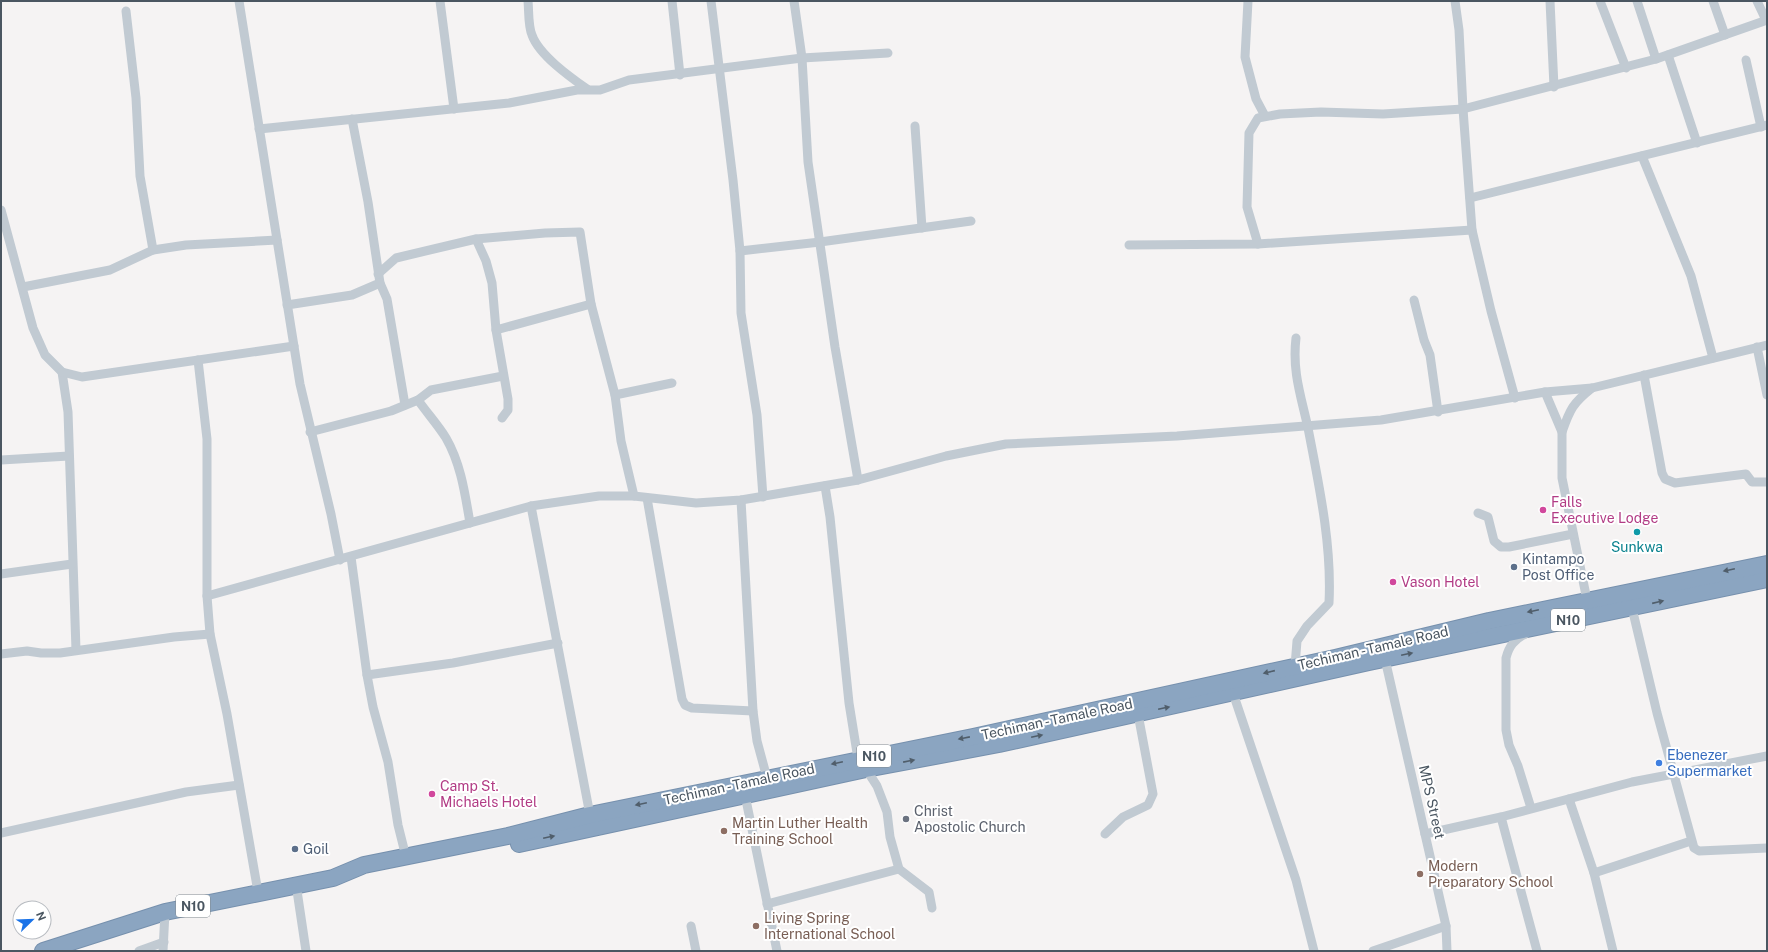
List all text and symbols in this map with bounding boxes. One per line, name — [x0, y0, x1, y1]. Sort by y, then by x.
place label: Falls Executive Lodge — [1551, 494, 1658, 526]
marker: Falls Executive Lodge — [1538, 505, 1548, 515]
marker: Sunkwa — [1632, 527, 1642, 537]
place label: Sunkwa — [1611, 539, 1663, 555]
place label: Kintampo Post Office — [1522, 551, 1594, 583]
marker: Kintampo Post Office — [1509, 562, 1519, 572]
one-way arrow — [1722, 568, 1735, 574]
place label: Vason Hotel — [1401, 574, 1480, 590]
marker: Vason Hotel — [1388, 577, 1398, 587]
one-way arrow — [1651, 599, 1664, 605]
one-way arrow — [1527, 609, 1539, 615]
road number: N10 — [1551, 609, 1585, 631]
street label: Techiman - Tamale Road — [1296, 623, 1450, 673]
one-way arrow — [1401, 651, 1413, 657]
one-way arrow — [1263, 669, 1275, 675]
street label: Techiman - Tamale Road — [980, 695, 1134, 743]
one-way arrow — [1158, 705, 1170, 711]
one-way arrow — [1031, 732, 1043, 738]
one-way arrow — [958, 736, 970, 742]
road number: N10 — [857, 745, 891, 767]
place label: Ebenezer Supermarket — [1667, 747, 1752, 779]
one-way arrow — [903, 758, 916, 764]
marker: Ebenezer Supermarket — [1654, 758, 1664, 768]
street label: Techiman - Tamale Road — [662, 760, 816, 808]
one-way arrow — [831, 761, 843, 767]
street label: MPS Street — [1416, 764, 1448, 840]
place label: Camp St. Michaels Hotel — [440, 778, 537, 810]
marker: Camp St. Michaels Hotel — [427, 789, 437, 799]
one-way arrow — [635, 802, 647, 808]
place label: Christ Apostolic Church — [914, 803, 1026, 835]
marker: Christ Apostolic Church — [901, 814, 911, 824]
place label: Martin Luther Health Training School — [732, 815, 868, 847]
marker: Martin Luther Health Training School — [719, 826, 729, 836]
one-way arrow — [543, 833, 555, 839]
place label: Goil — [303, 841, 329, 857]
marker: Goil — [290, 844, 300, 854]
place label: Modern Preparatory School — [1428, 858, 1554, 890]
marker: Modern Preparatory School — [1415, 869, 1425, 879]
road number: N10 — [176, 895, 210, 917]
north arrow — [12, 900, 52, 940]
text: N — [34, 910, 48, 922]
place label: Living Spring International School — [764, 910, 895, 942]
marker: Living Spring International School — [751, 921, 761, 931]

